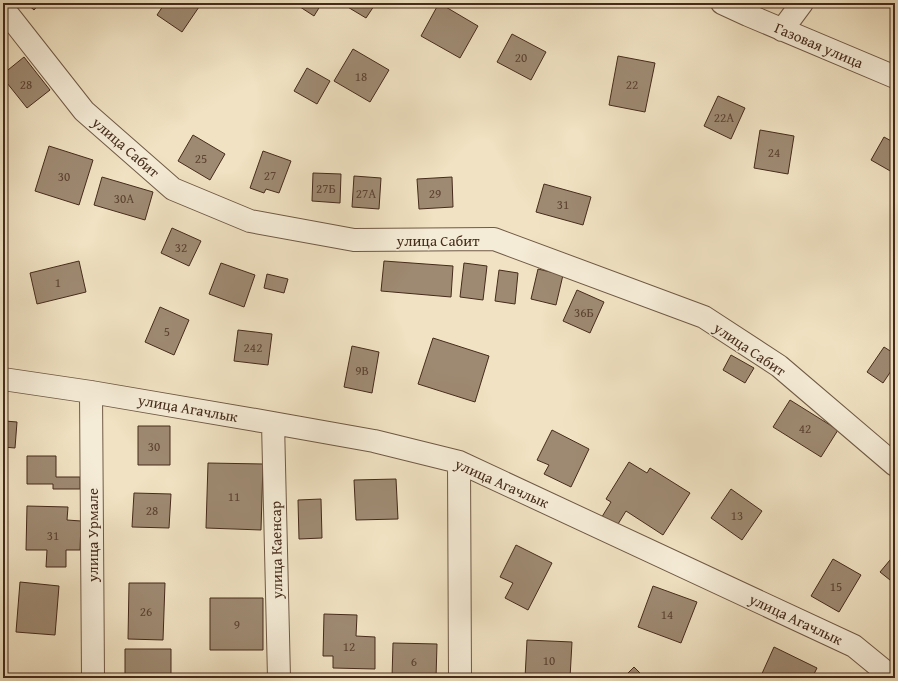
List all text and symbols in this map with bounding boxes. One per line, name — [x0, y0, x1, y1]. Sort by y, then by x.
street label: Газовая улица — [771, 17, 867, 73]
house number: 20 — [515, 48, 527, 67]
house number: 18 — [355, 67, 367, 86]
house number: 28 — [20, 75, 32, 94]
house number: 22 — [626, 75, 638, 94]
house number: 22А — [714, 108, 734, 127]
street label: улица Сабит — [87, 111, 165, 183]
house number: 24 — [768, 143, 780, 162]
house number: 25 — [195, 149, 207, 168]
house number: 27 — [264, 166, 276, 185]
house number: 30 — [58, 167, 70, 186]
house number: 27Б — [316, 179, 336, 198]
house number: 27А — [356, 184, 376, 203]
house number: 29 — [429, 184, 441, 203]
house number: 30А — [114, 189, 134, 208]
house number: 31 — [557, 195, 569, 214]
street label: улица Сабит — [396, 230, 480, 251]
house number: 32 — [175, 238, 187, 257]
house number: 1 — [55, 273, 61, 292]
house number: 36Б — [574, 303, 594, 322]
street label: улица Сабит — [709, 317, 791, 381]
house number: 5 — [164, 322, 170, 341]
house number: 242 — [244, 338, 262, 357]
house number: 9В — [355, 361, 369, 380]
street label: улица Агачлык — [135, 389, 240, 427]
house number: 42 — [799, 419, 811, 438]
house number: 30 — [148, 437, 160, 456]
street label: улица Агачлык — [451, 452, 553, 513]
house number: 11 — [228, 487, 240, 506]
street label: улица Урмале — [82, 488, 103, 583]
house number: 28 — [146, 501, 158, 520]
street label: улица Каенсар — [265, 501, 287, 600]
house number: 13 — [731, 506, 743, 525]
house number: 31 — [47, 526, 59, 545]
house number: 15 — [830, 577, 842, 596]
street label: улица Агачлык — [745, 588, 846, 650]
house number: 26 — [140, 602, 152, 621]
house number: 14 — [661, 605, 673, 624]
house number: 9 — [234, 615, 240, 634]
house number: 12 — [343, 637, 355, 656]
house number: 10 — [543, 651, 555, 670]
house number: 6 — [411, 652, 417, 671]

